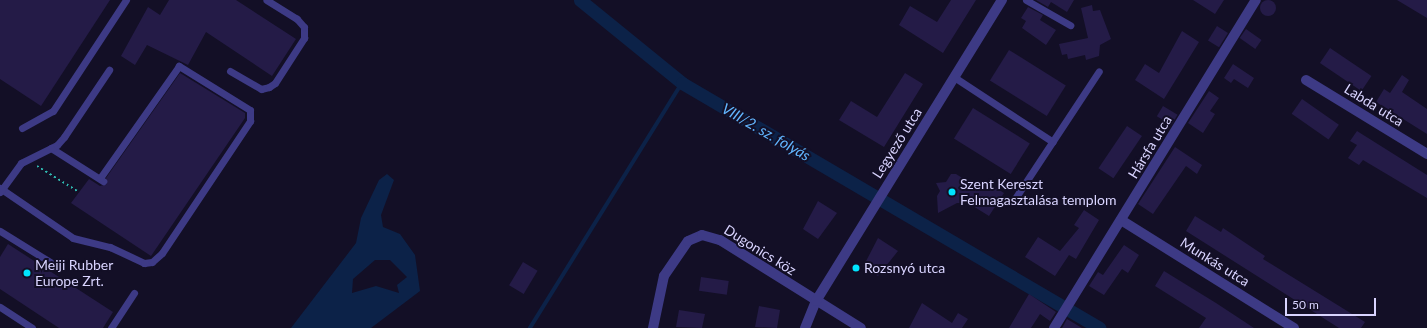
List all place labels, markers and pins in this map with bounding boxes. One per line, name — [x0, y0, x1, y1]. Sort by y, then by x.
place label: Szent Kereszt Felmagasztalása templom — [960, 176, 1116, 208]
marker: Szent Kereszt Felmagasztalása templom — [947, 187, 957, 197]
place label: Meiji Rubber Europe Zrt. — [35, 257, 113, 290]
place label: Rozsnyó utca — [864, 260, 945, 276]
marker: Rozsnyó utca — [851, 263, 861, 273]
marker: Meiji Rubber Europe Zrt. — [22, 268, 32, 278]

